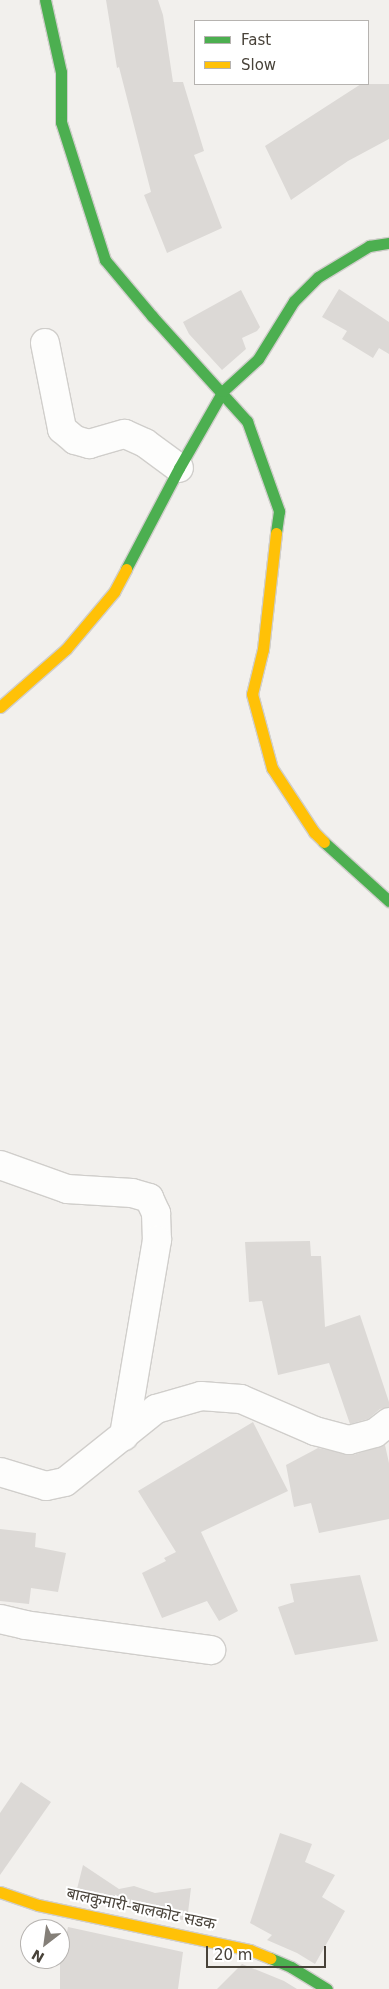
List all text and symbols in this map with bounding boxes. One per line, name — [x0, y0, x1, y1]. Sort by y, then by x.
legend — [194, 20, 369, 85]
text: Fast — [241, 31, 271, 49]
text: Slow — [241, 56, 276, 74]
street label: बालकुमारी-बालकोट सडक — [65, 1884, 217, 1934]
north arrow — [20, 1919, 70, 1969]
scale bar — [209, 1936, 329, 1968]
text: N — [29, 1946, 47, 1966]
text: 20 m — [214, 1946, 252, 1964]

